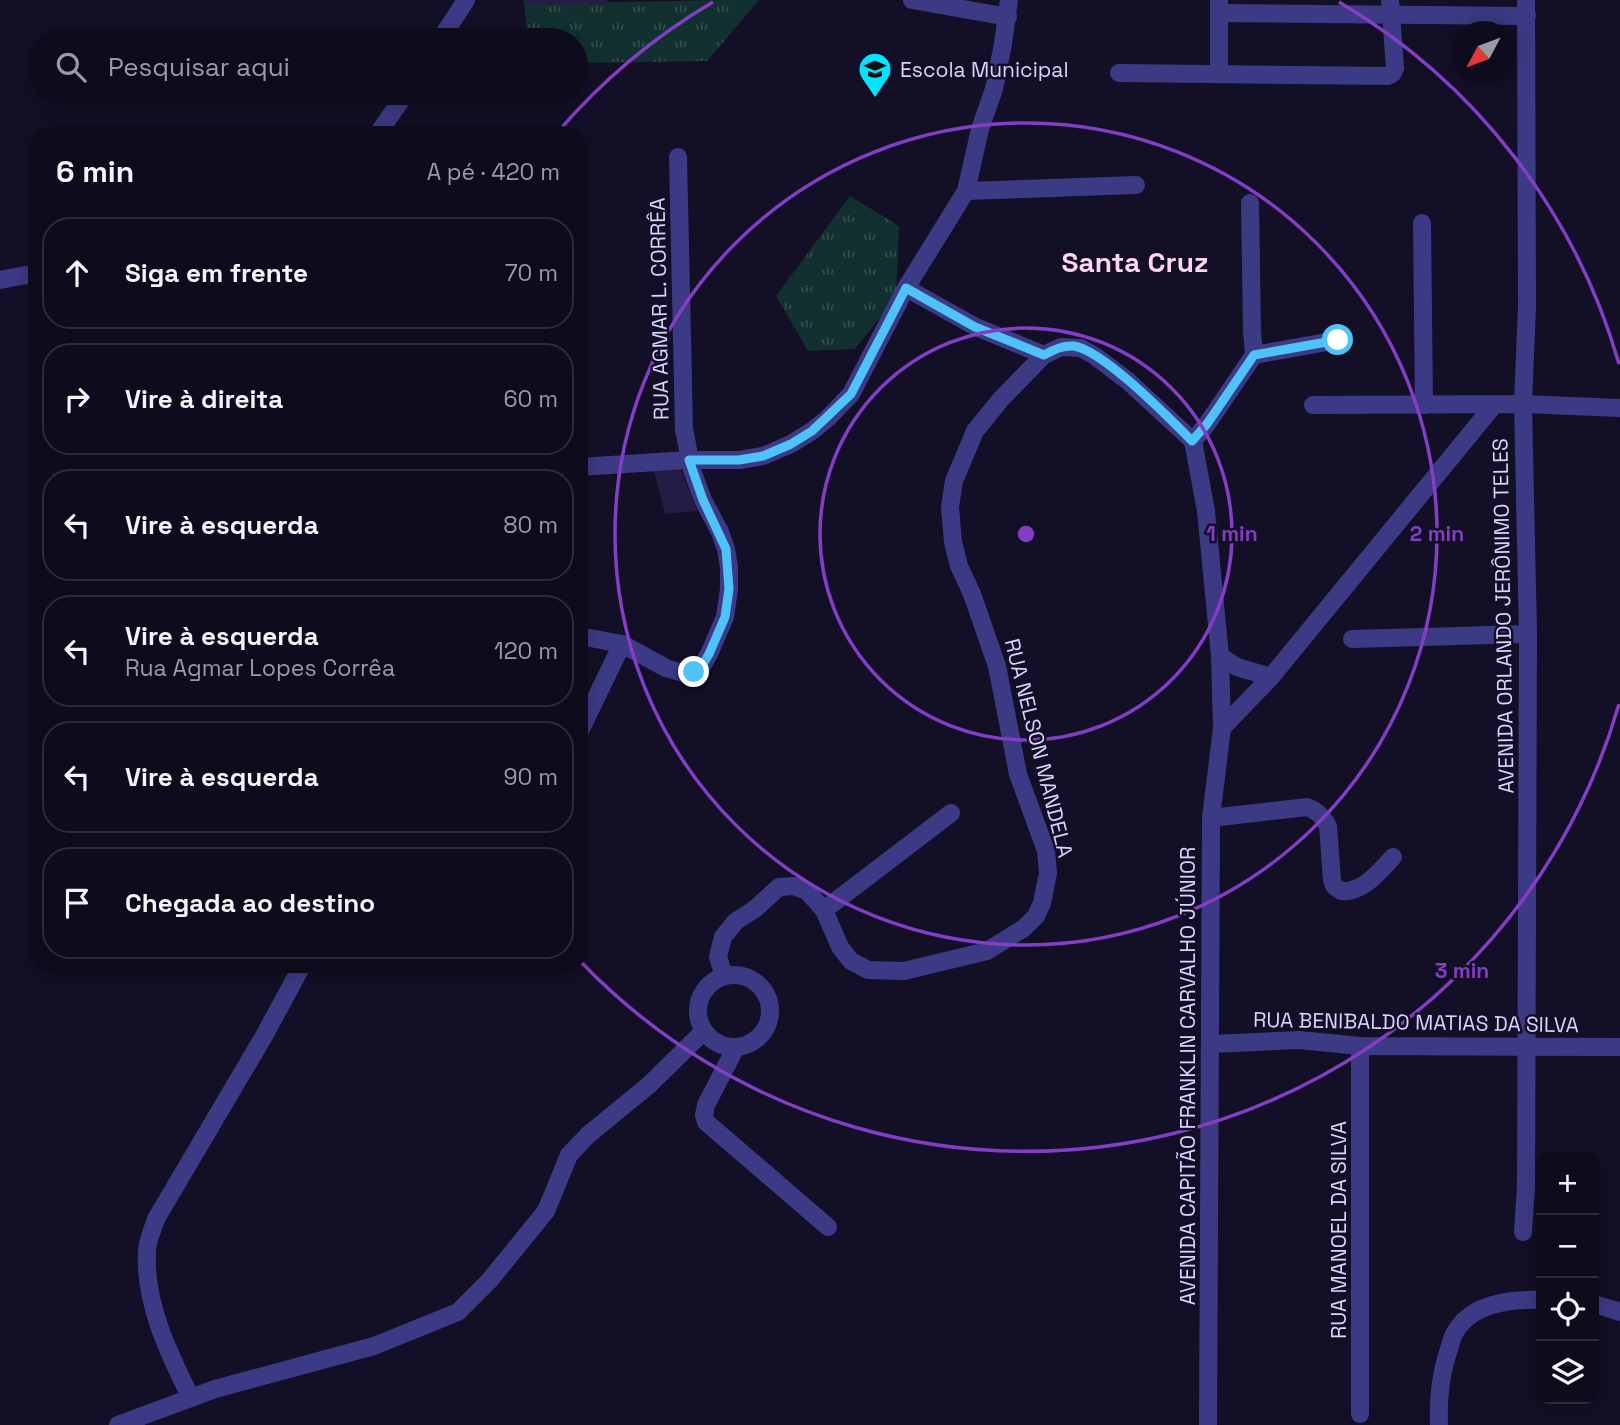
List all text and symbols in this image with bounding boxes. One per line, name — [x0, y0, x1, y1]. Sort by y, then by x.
north arrow — [1452, 21, 1515, 84]
search box — [28, 28, 588, 105]
icon: search — [52, 48, 90, 86]
text: Pesquisar aqui — [108, 50, 290, 84]
school or university icon: Escola Municipal — [856, 50, 894, 99]
place label: Escola Municipal — [900, 56, 1069, 83]
text: 6 min — [56, 152, 134, 191]
text: A pé · 420 m — [427, 157, 560, 187]
street label: RUA AGMAR L. CORRÊA — [644, 198, 674, 420]
district label: Santa Cruz — [1062, 244, 1208, 280]
icon: ahead — [58, 254, 96, 292]
text: Siga em frente — [125, 256, 308, 290]
text: 70 m — [505, 258, 558, 288]
route start — [1322, 324, 1353, 355]
icon: right — [58, 380, 96, 418]
text: Vire à direita — [125, 382, 283, 416]
text: 60 m — [503, 384, 558, 414]
street label: AVENIDA ORLANDO JERÔNIMO TELES — [1486, 438, 1520, 794]
icon: left — [58, 506, 96, 544]
text: Vire à esquerda — [125, 508, 319, 542]
text: 80 m — [503, 510, 558, 540]
text: 1 min — [1206, 520, 1258, 547]
text: 2 min — [1410, 520, 1464, 547]
centre of rings — [1014, 522, 1038, 546]
text: Vire à esquerda — [125, 619, 319, 653]
icon: left — [58, 632, 96, 670]
text: 120 m — [494, 636, 558, 666]
street label: RUA NELSON MANDELA — [999, 636, 1079, 860]
text: Rua Agmar Lopes Corrêa — [125, 653, 395, 683]
route end — [678, 656, 709, 687]
icon: left — [58, 758, 96, 796]
text: Vire à esquerda — [125, 760, 319, 794]
text: 90 m — [503, 762, 558, 792]
street label: AVENIDA CAPITÃO FRANKLIN CARVALHO JÚNIOR — [1174, 847, 1201, 1305]
icon: arrive — [58, 884, 96, 922]
text: Chegada ao destino — [125, 886, 375, 920]
text: 3 min — [1435, 957, 1489, 984]
street label: RUA BENIBALDO MATIAS DA SILVA — [1253, 1006, 1579, 1038]
street label: RUA MANOEL DA SILVA — [1325, 1121, 1352, 1339]
map controls — [1536, 1152, 1599, 1404]
button: + — [1536, 1152, 1599, 1215]
button: − — [1536, 1215, 1599, 1278]
button: locate — [1536, 1278, 1599, 1341]
button: layers — [1536, 1341, 1599, 1404]

